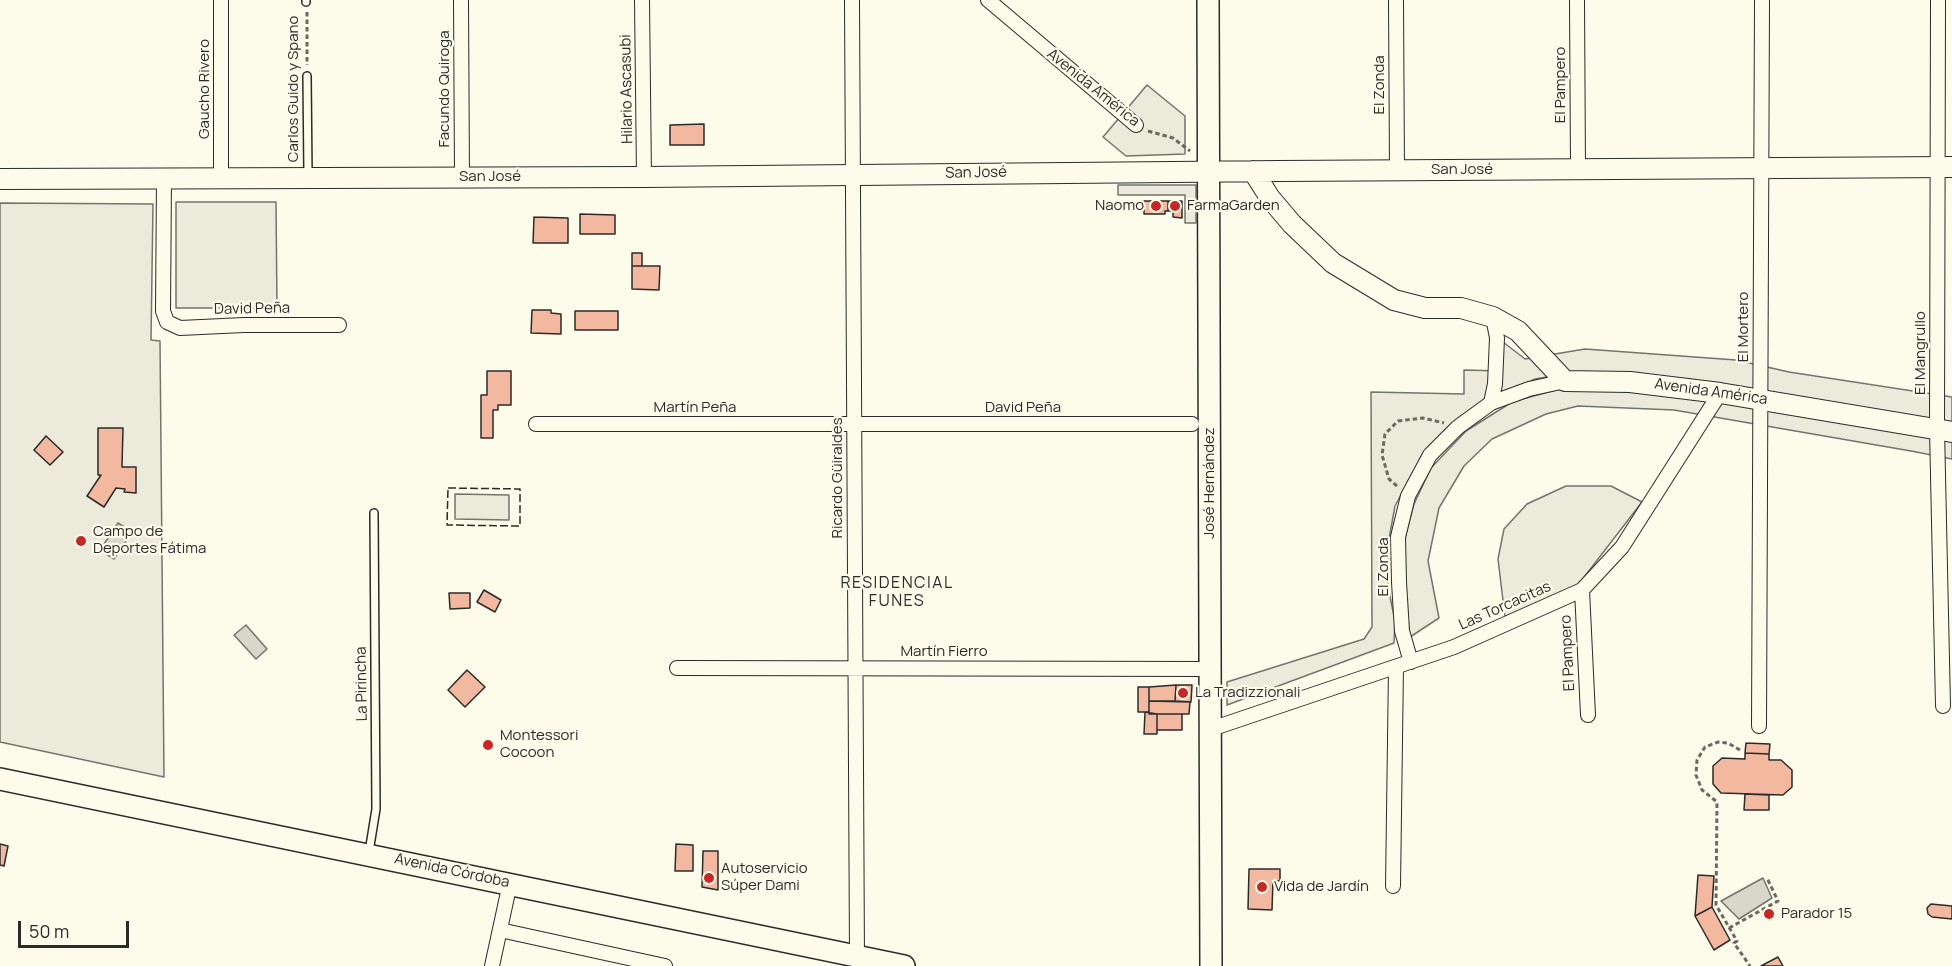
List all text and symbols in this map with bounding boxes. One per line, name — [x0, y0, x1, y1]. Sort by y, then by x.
street label: Carlos Guido y Spano — [285, 16, 303, 162]
street label: Facundo Quiroga — [436, 30, 454, 148]
street label: Hilario Ascasubi — [617, 34, 637, 144]
street label: Gaucho Rivero — [196, 39, 214, 139]
street label: Avenida América — [1043, 45, 1143, 131]
street label: El Pampero — [1552, 47, 1570, 123]
street label: El Zonda — [1371, 55, 1389, 115]
street label: San José — [1431, 161, 1493, 179]
street label: San José — [945, 163, 1007, 183]
street label: San José — [459, 168, 521, 186]
place label: Naomo — [1095, 197, 1144, 215]
place label: FarmaGarden — [1187, 197, 1280, 215]
marker: Naomo — [1149, 199, 1163, 213]
marker: FarmaGarden — [1168, 199, 1182, 213]
street label: El Mortero — [1735, 292, 1753, 362]
street label: David Peña — [214, 299, 290, 319]
street label: El Mangrullo — [1912, 311, 1930, 395]
street label: Avenida América — [1653, 375, 1769, 409]
street label: Martín Peña — [654, 399, 736, 417]
street label: David Peña — [985, 399, 1061, 417]
street label: Ricardo Güiraldes — [829, 417, 847, 539]
street label: José Hernández — [1201, 427, 1219, 539]
place label: Campo de Deportes Fátima — [93, 523, 206, 558]
marker: Campo de Deportes Fátima — [74, 534, 88, 548]
street label: El Zonda — [1375, 537, 1393, 597]
district label: RESIDENCIAL FUNES — [840, 574, 954, 612]
street label: Las Torcacitas — [1456, 578, 1554, 634]
street label: El Pampero — [1557, 614, 1579, 692]
street label: Martín Fierro — [900, 643, 988, 661]
street label: La Pirincha — [352, 646, 372, 722]
place label: La Tradizzionali — [1195, 684, 1301, 702]
marker: La Tradizzionali — [1176, 686, 1190, 700]
place label: Montessori Cocoon — [500, 727, 578, 762]
marker: Montessori Cocoon — [481, 738, 495, 752]
street label: Avenida Córdoba — [393, 850, 511, 892]
place label: Autoservicio Súper Dami — [721, 860, 808, 895]
marker: Autoservicio Súper Dami — [702, 871, 716, 885]
place label: Vida de Jardín — [1274, 878, 1369, 896]
marker: Vida de Jardín — [1255, 880, 1269, 894]
place label: Parador 15 — [1781, 905, 1852, 923]
marker: Parador 15 — [1762, 907, 1776, 921]
scale bar — [21, 909, 132, 947]
text: 50 m — [29, 919, 69, 943]

